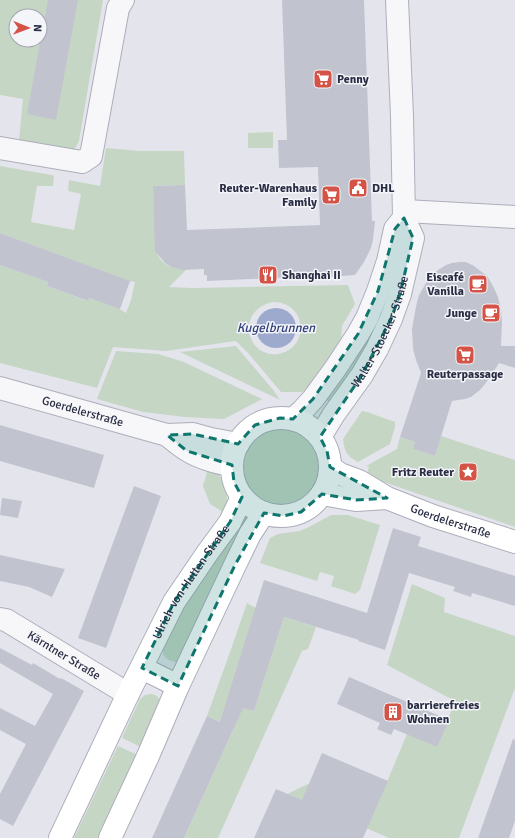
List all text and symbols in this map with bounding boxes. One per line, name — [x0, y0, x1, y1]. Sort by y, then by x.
north arrow — [8, 8, 48, 48]
text: N — [31, 24, 44, 32]
supermarket icon: Penny — [312, 68, 334, 90]
place label: Penny — [337, 72, 369, 87]
public building icon: DHL — [347, 177, 369, 199]
place label: Reuter-Warenhaus Family — [219, 181, 318, 210]
place label: DHL — [372, 181, 395, 196]
supermarket icon: Reuter-Warenhaus Family — [320, 184, 342, 206]
restaurant icon: Shanghai II — [257, 264, 279, 286]
place label: Shanghai II — [282, 268, 341, 283]
place label: Eiscafé Vanilla — [426, 270, 464, 299]
cafe icon: Eiscafé Vanilla — [467, 273, 489, 295]
street label: Walter-Stoecker-Straße — [348, 274, 411, 391]
cafe icon: Junge — [480, 302, 502, 324]
place label: Junge — [446, 306, 477, 321]
water label: Kugelbrunnen — [237, 320, 316, 336]
supermarket icon: Reuterpassage — [454, 344, 476, 366]
place label: Reuterpassage — [427, 367, 503, 382]
street label: Goerdelerstraße — [40, 393, 125, 430]
place icon: Fritz Reuter — [457, 461, 479, 483]
place label: Fritz Reuter — [392, 465, 454, 480]
street label: Goerdelerstraße — [408, 500, 493, 541]
street label: Ulrich-von-Hutten-Straße — [149, 522, 233, 642]
street label: Kärntner Straße — [25, 627, 103, 683]
place label: barrierefreies Wohnen — [407, 698, 480, 727]
building icon: barrierefreies Wohnen — [382, 701, 404, 723]

